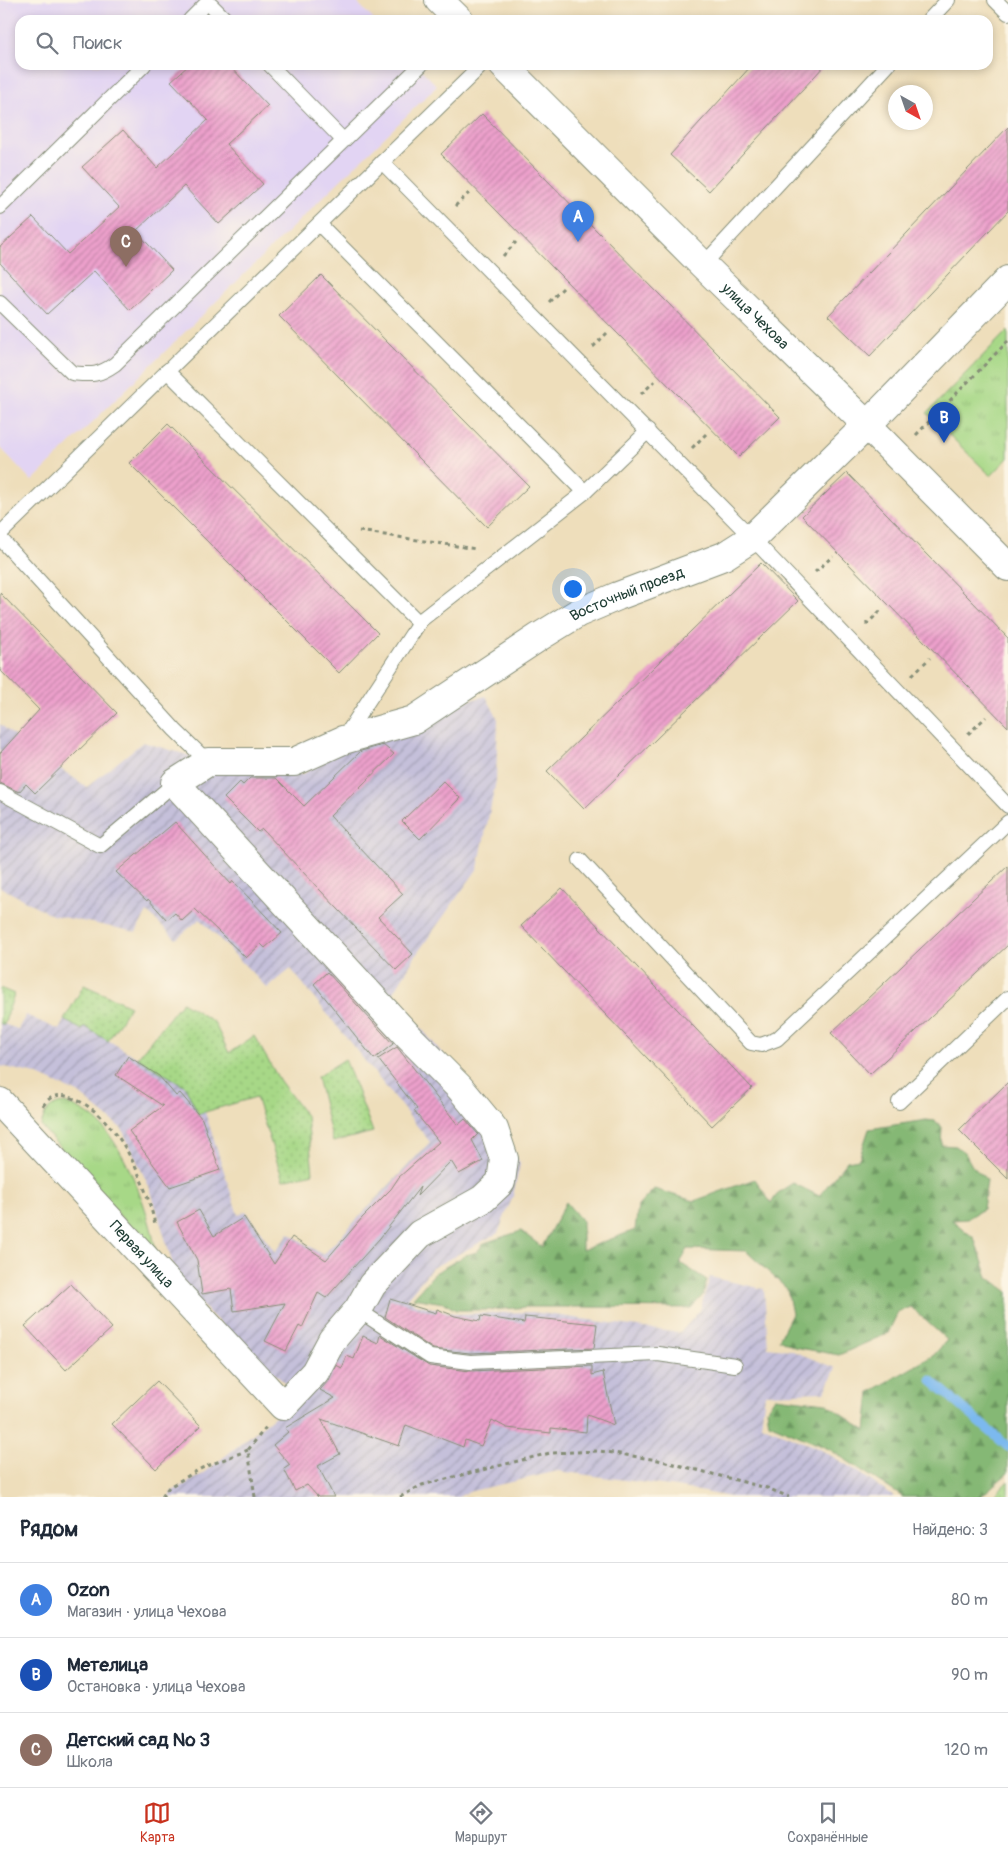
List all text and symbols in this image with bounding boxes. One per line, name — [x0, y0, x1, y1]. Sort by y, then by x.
search box — [15, 15, 993, 70]
icon: search — [33, 29, 61, 57]
text: Поиск — [73, 31, 123, 55]
north arrow — [888, 85, 933, 130]
pin: A — [562, 201, 594, 242]
pin: C — [110, 226, 142, 267]
street label: улица Чехова — [717, 278, 793, 353]
pin: B — [928, 402, 960, 443]
street label: Восточный проезд — [566, 563, 686, 625]
your location — [560, 576, 586, 602]
street label: Первая улица — [106, 1216, 178, 1292]
text: Рядом — [20, 1516, 78, 1543]
text: Найдено: 3 — [912, 1520, 988, 1540]
text: Ozon — [67, 1578, 110, 1602]
text: A — [31, 1590, 41, 1610]
text: 80 m — [951, 1590, 988, 1610]
text: Магазин · улица Чехова — [67, 1602, 227, 1622]
text: Метелица — [67, 1653, 148, 1677]
text: B — [31, 1665, 41, 1685]
text: 90 m — [951, 1665, 988, 1685]
text: Остановка · улица Чехова — [67, 1677, 245, 1697]
text: Детский сад № 3 — [67, 1728, 210, 1752]
text: C — [31, 1740, 41, 1760]
text: 120 m — [944, 1740, 988, 1760]
text: Школа — [67, 1752, 113, 1772]
tab: Карта — [140, 1799, 175, 1846]
tab: Маршрут — [455, 1799, 507, 1846]
tab: Сохранённые — [787, 1799, 868, 1846]

